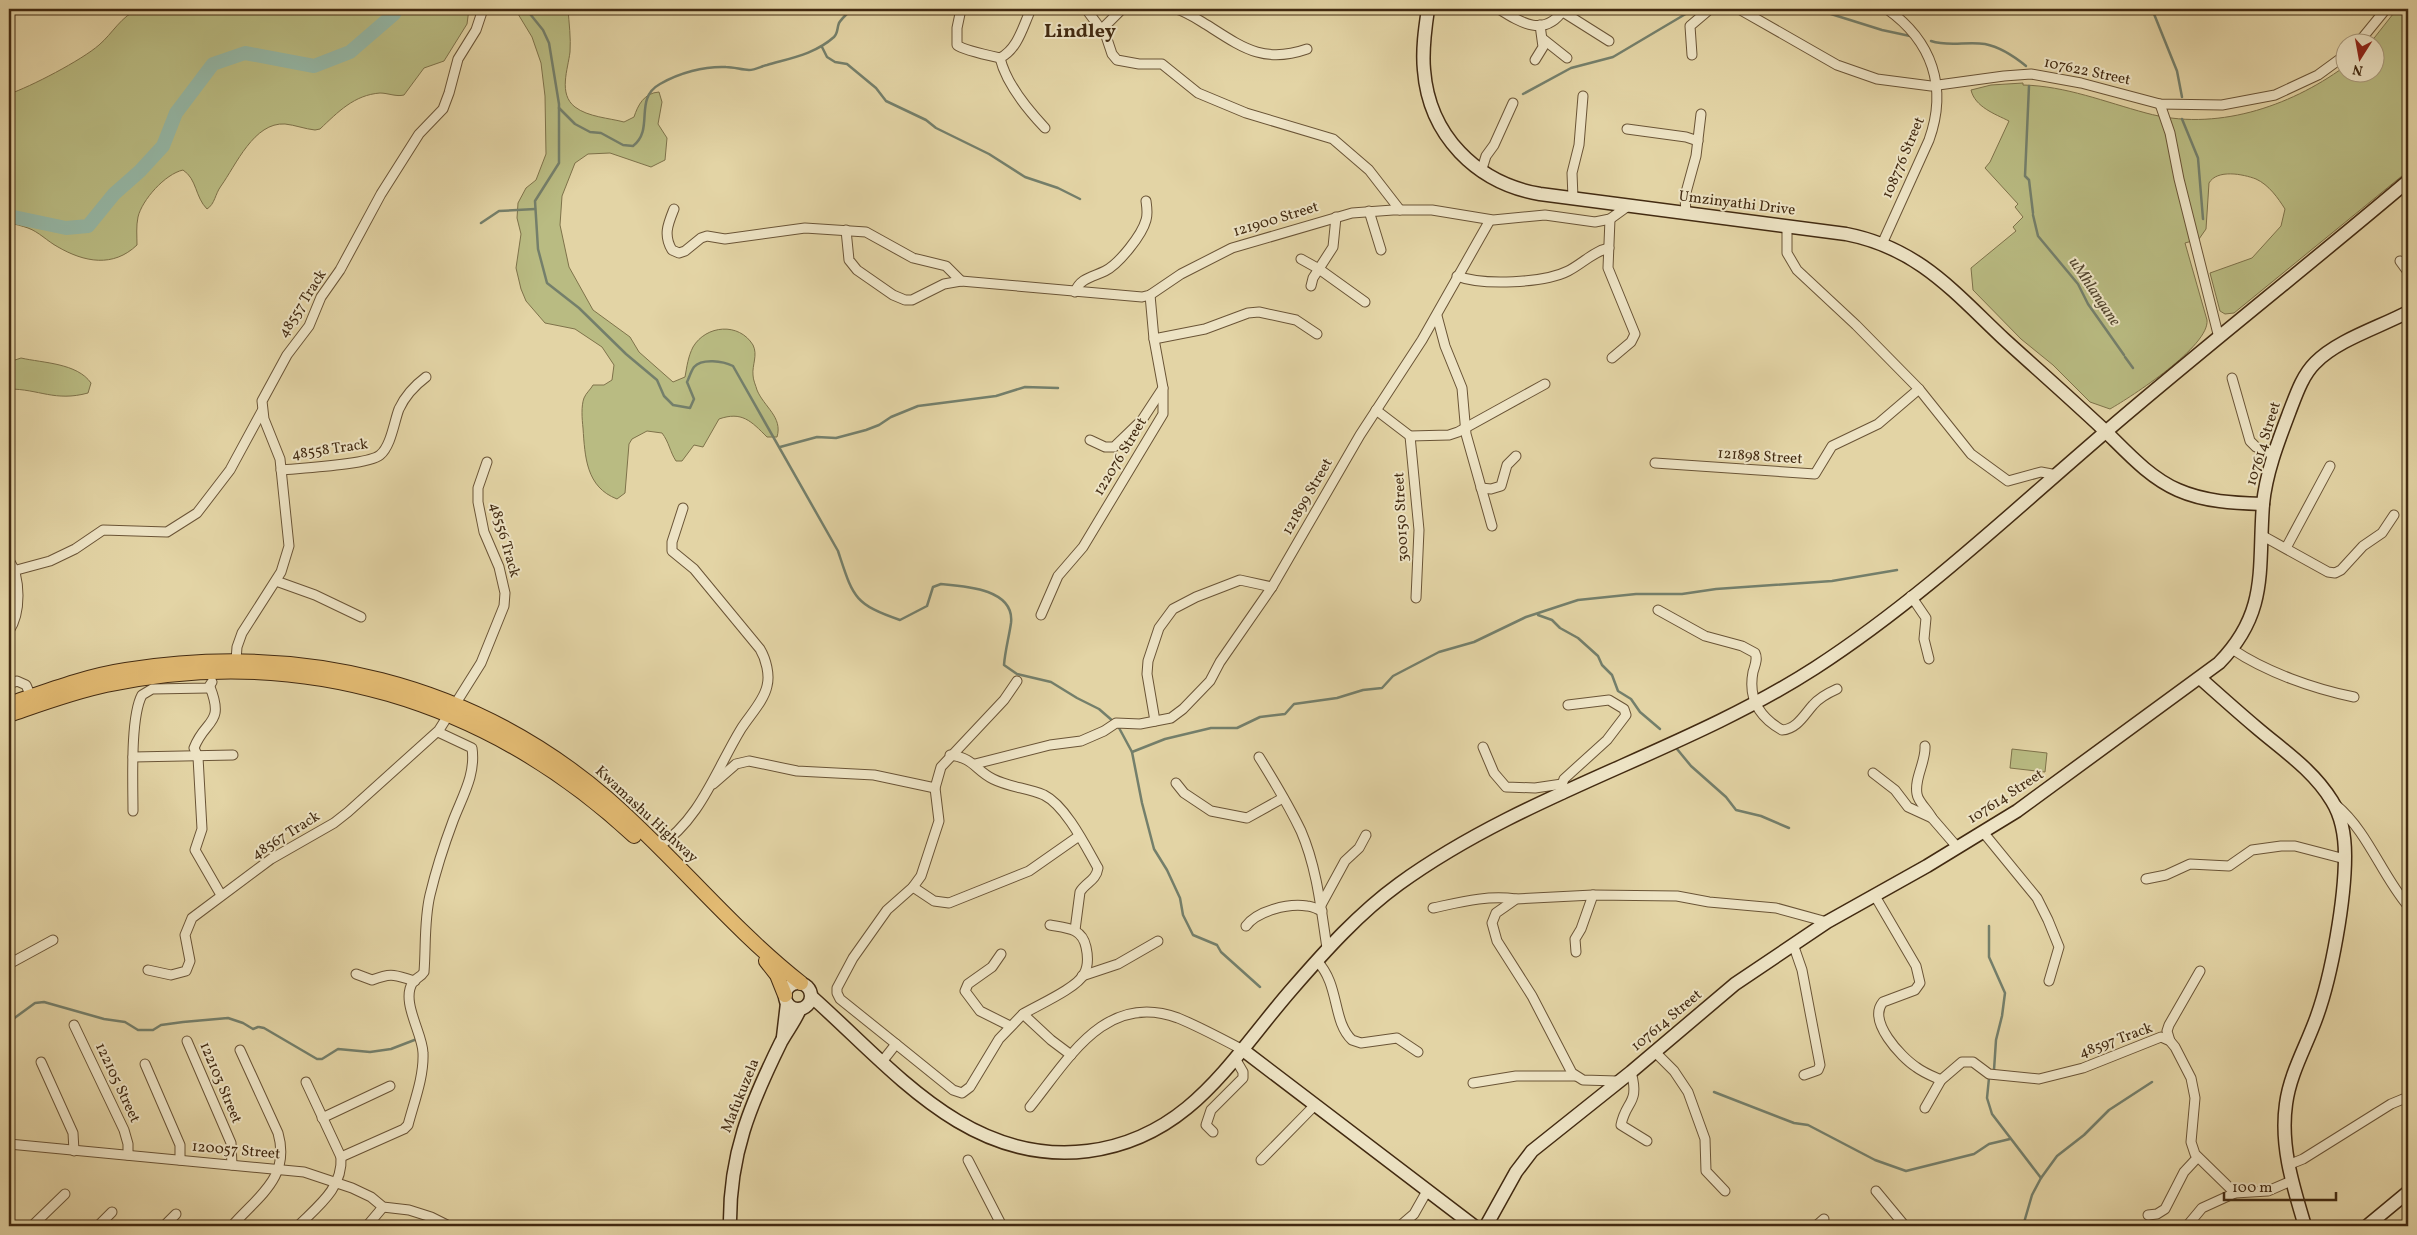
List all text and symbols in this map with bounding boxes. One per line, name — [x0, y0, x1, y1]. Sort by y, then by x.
district label: Lindley — [1044, 18, 1116, 46]
north arrow — [2334, 32, 2384, 82]
street label: 107622 Street — [2042, 53, 2132, 91]
text: N — [2351, 59, 2365, 80]
street label: 108776 Street — [1877, 114, 1931, 202]
street label: Umzinyathi Drive — [1677, 186, 1797, 222]
street label: 121900 Street — [1231, 197, 1321, 243]
water label: uMhlangane — [2063, 253, 2125, 331]
street label: 48557 Track — [274, 266, 332, 342]
street label: 107614 Street — [2241, 399, 2287, 489]
street label: 122076 Street — [1089, 414, 1153, 500]
street label: 48558 Track — [290, 434, 370, 466]
street label: 121898 Street — [1717, 444, 1803, 470]
street label: 121899 Street — [1278, 455, 1338, 539]
street label: 300150 Street — [1389, 472, 1415, 562]
street label: 48556 Track — [483, 500, 525, 580]
street label: Kwamashu Highway — [590, 762, 702, 868]
street label: 107614 Street — [1964, 765, 2048, 829]
street label: 48567 Track — [248, 807, 324, 865]
street label: 107614 Street — [1627, 985, 1707, 1057]
street label: 48597 Track — [2076, 1018, 2156, 1064]
street label: 122103 Street — [193, 1039, 247, 1127]
street label: 122105 Street — [89, 1040, 145, 1126]
street label: Mafukuzela — [717, 1056, 765, 1136]
street label: 120057 Street — [191, 1137, 281, 1165]
scale bar — [2224, 1170, 2337, 1202]
text: 100 m — [2232, 1178, 2272, 1199]

